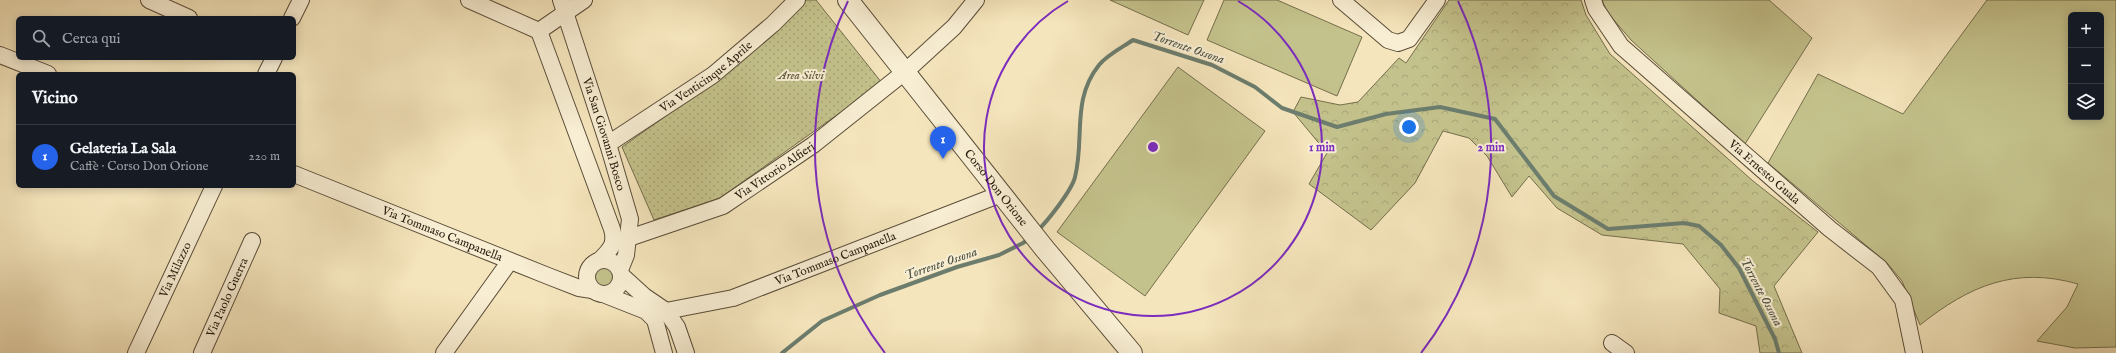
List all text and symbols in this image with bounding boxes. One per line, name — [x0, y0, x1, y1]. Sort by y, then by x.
map controls — [2068, 12, 2104, 120]
button: + — [2068, 12, 2104, 48]
search box — [16, 16, 296, 60]
icon: search — [30, 27, 52, 49]
water label: Torrente Ossona — [1149, 28, 1227, 68]
text: Cerca qui — [62, 29, 121, 48]
street label: Via Venticinque Aprile — [656, 37, 756, 116]
button: − — [2068, 48, 2104, 84]
park label: Area Silvi — [776, 68, 825, 83]
street label: Via San Giovanni Bosco — [579, 75, 629, 193]
button: layers — [2068, 84, 2104, 120]
text: Vicino — [32, 88, 78, 109]
your location — [1399, 117, 1419, 137]
pin: 1 — [930, 126, 956, 159]
street label: Via Ernesto Guala — [1725, 136, 1804, 208]
text: Gelateria La Sala — [70, 139, 176, 158]
street label: Via Vittorio Alfieri — [731, 139, 817, 204]
centre of rings — [1146, 140, 1160, 154]
text: 1 min — [1309, 140, 1336, 155]
text: 2 min — [1477, 140, 1505, 155]
street label: Corso Don Orione — [961, 146, 1031, 229]
text: 1 — [43, 148, 47, 165]
text: 220 m — [249, 148, 280, 165]
text: Caffè · Corso Don Orione — [70, 158, 209, 175]
street label: Via Tommaso Campanella — [379, 202, 506, 265]
street label: Via Tommaso Campanella — [772, 228, 899, 289]
street label: Via Milazzo — [155, 239, 195, 301]
water label: Torrente Ossona — [902, 244, 980, 284]
street label: Via Paolo Guerra — [202, 255, 251, 340]
water label: Torrente Ossona — [1736, 255, 1786, 330]

